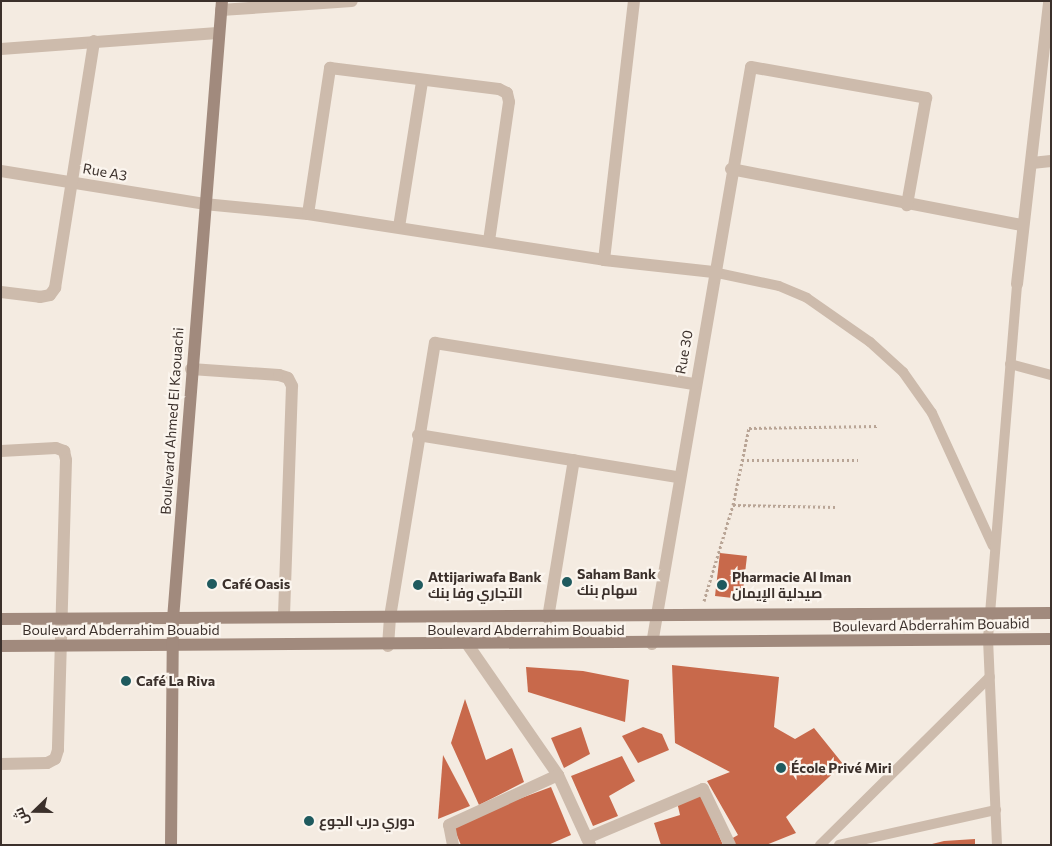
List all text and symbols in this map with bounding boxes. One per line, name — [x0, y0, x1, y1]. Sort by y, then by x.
street label: Rue A3 — [81, 160, 129, 184]
street label: Boulevard Ahmed El Kaouachi — [157, 327, 187, 515]
street label: Rue 30 — [672, 329, 696, 375]
place label: Saham Bank سهام بنك — [577, 566, 656, 598]
place label: Attijariwafa Bank التجاري وفا بنك — [428, 569, 541, 602]
place label: Pharmacie Al Iman صيدلية الإيمان — [732, 569, 851, 602]
place label: Café Oasis — [222, 576, 290, 592]
marker: Saham Bank سهام بنك — [561, 576, 573, 588]
marker: Café Oasis — [206, 578, 218, 590]
marker: Attijariwafa Bank التجاري وفا بنك — [412, 579, 424, 591]
marker: Pharmacie Al Iman صيدلية الإيمان — [716, 579, 728, 591]
street label: Boulevard Abderrahim Bouabid — [832, 615, 1030, 635]
street label: Boulevard Abderrahim Bouabid — [22, 622, 220, 638]
street label: Boulevard Abderrahim Bouabid — [427, 622, 625, 638]
place label: Café La Riva — [136, 673, 215, 689]
marker: Café La Riva — [120, 675, 132, 687]
place label: École Privé Miri — [791, 760, 892, 776]
marker: École Privé Miri — [775, 762, 787, 774]
north arrow — [10, 786, 60, 836]
text: ش — [9, 805, 32, 828]
place label: دوري درب الجوع — [319, 813, 415, 829]
marker: دوري درب الجوع — [303, 815, 315, 827]

